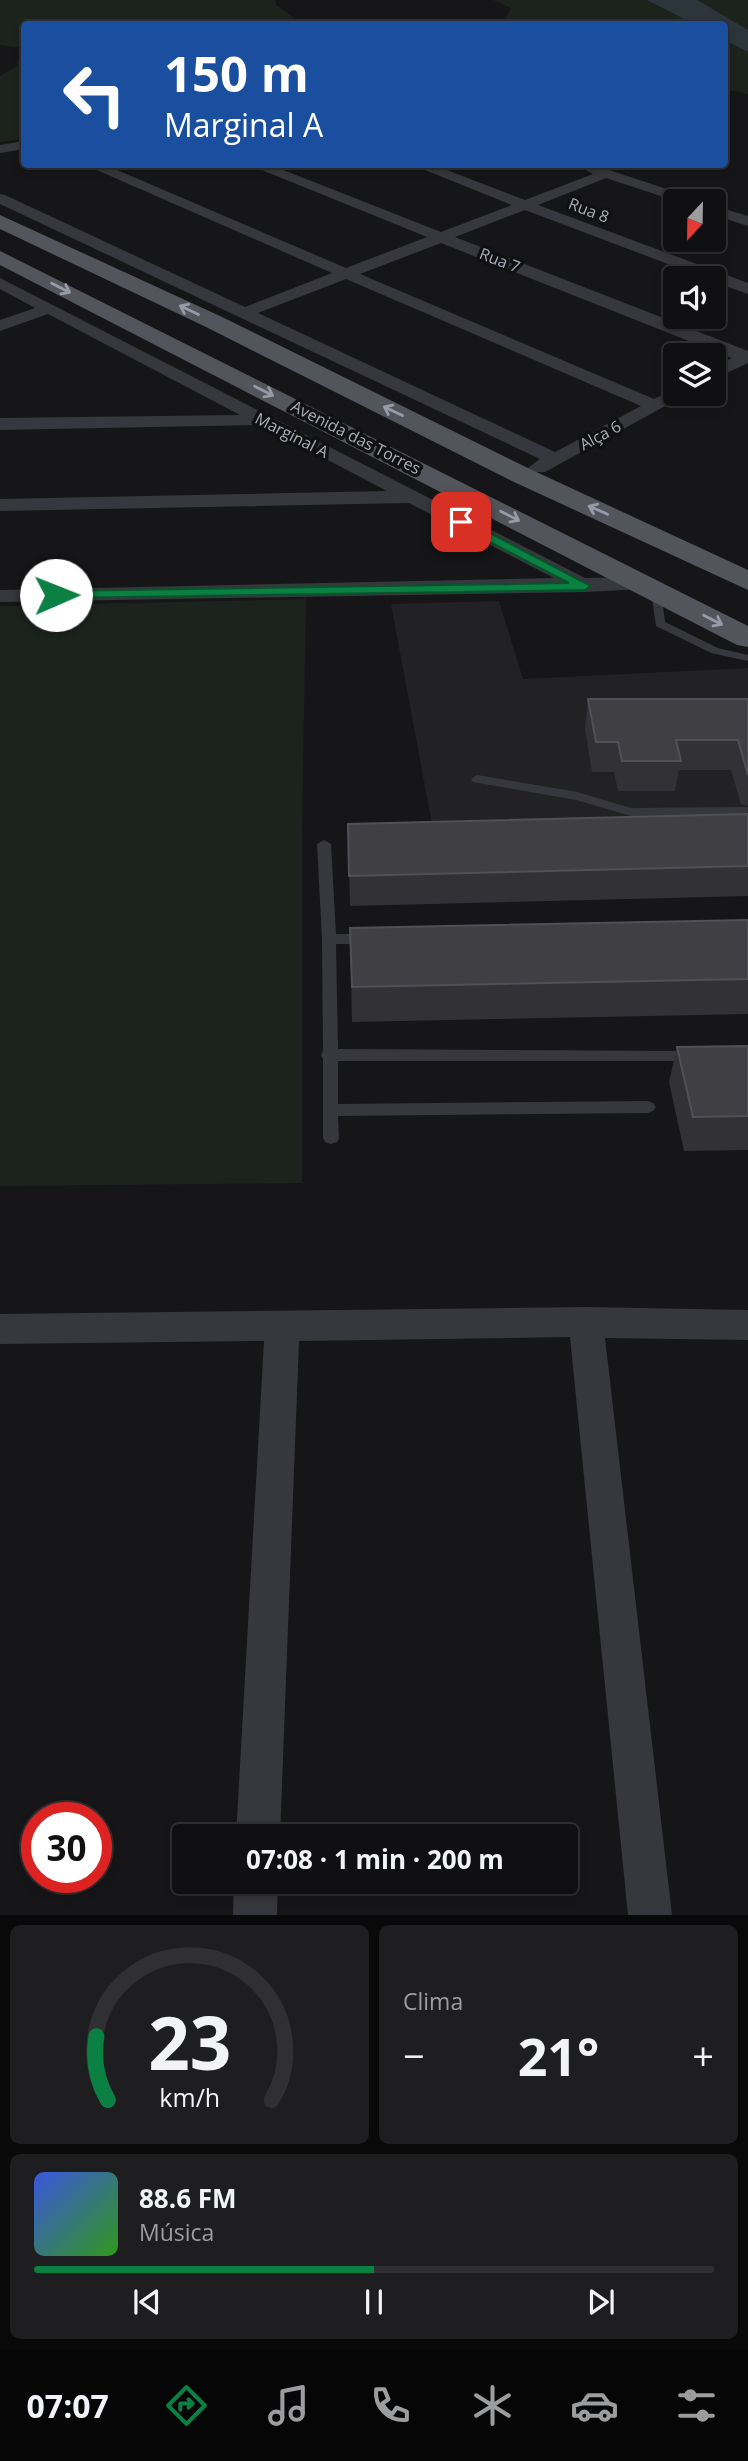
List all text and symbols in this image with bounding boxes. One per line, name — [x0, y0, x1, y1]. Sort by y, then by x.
text: 150 m — [164, 40, 309, 106]
icon: left — [49, 49, 140, 140]
text: Marginal A — [164, 103, 323, 146]
north arrow — [663, 189, 726, 252]
map controls — [663, 189, 726, 406]
street label: Rua 8 — [566, 192, 612, 228]
street label: Rua 7 — [477, 242, 523, 278]
button: sound — [663, 266, 726, 329]
one-way arrow — [50, 282, 71, 295]
one-way arrow — [179, 303, 200, 316]
button: layers — [663, 343, 726, 406]
one-way arrow — [253, 384, 274, 398]
street label: Avenida das Torres — [288, 395, 424, 479]
one-way arrow — [383, 404, 404, 417]
street label: Marginal A — [252, 407, 333, 463]
street label: Alça 6 — [575, 415, 625, 455]
pin — [431, 492, 491, 552]
icon: arrive — [442, 503, 480, 541]
one-way arrow — [588, 503, 609, 516]
one-way arrow — [500, 509, 520, 523]
position arrow — [19, 558, 93, 632]
one-way arrow — [702, 614, 723, 627]
speed limit sign: 30 — [21, 1802, 112, 1893]
text: 07:08 · 1 min · 200 m — [246, 1841, 504, 1877]
text: Clima — [403, 1985, 463, 2017]
text: 23 — [148, 1993, 231, 2092]
text: 21° — [518, 2020, 599, 2091]
text: − — [403, 2029, 425, 2081]
text: + — [692, 2029, 714, 2081]
text: km/h — [159, 2080, 220, 2114]
text: 88.6 FM — [139, 2180, 237, 2216]
text: Música — [139, 2216, 214, 2248]
icon: previous — [128, 2283, 166, 2321]
icon: pause — [355, 2283, 393, 2321]
icon: next — [582, 2283, 620, 2321]
icon: directions — [162, 2381, 211, 2430]
icon: music — [264, 2381, 313, 2430]
icon: phone — [366, 2381, 415, 2430]
icon: climate — [468, 2381, 517, 2430]
icon: car — [570, 2381, 619, 2430]
icon: filters — [672, 2381, 721, 2430]
text: 07:07 — [27, 2384, 109, 2427]

